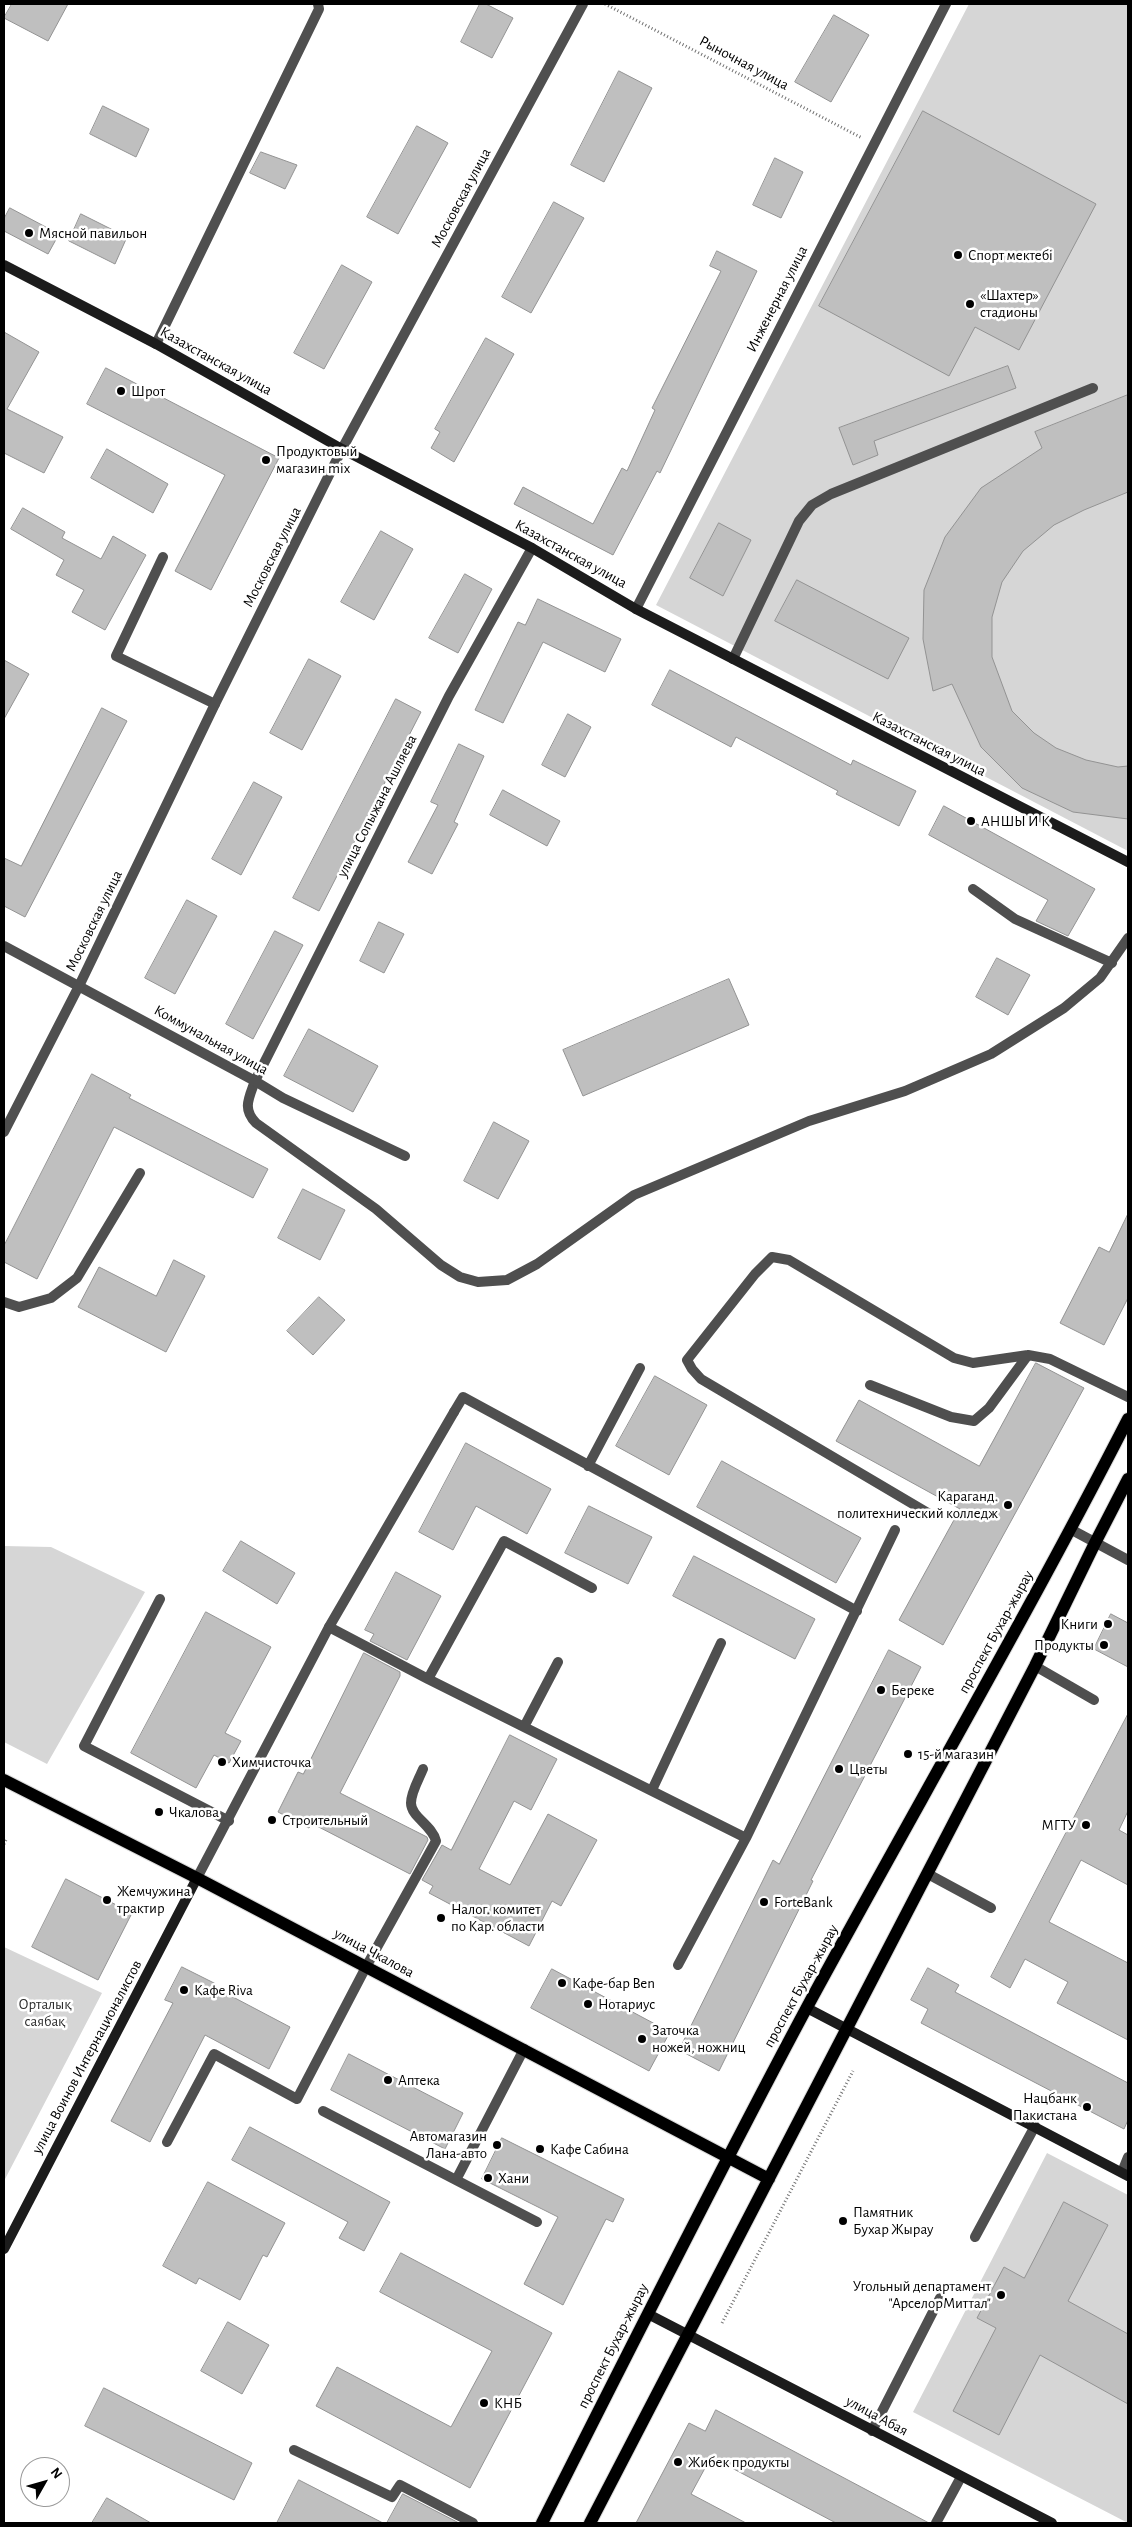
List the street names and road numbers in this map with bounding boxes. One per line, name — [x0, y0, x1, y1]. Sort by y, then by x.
street label: Рыночная улица — [696, 32, 792, 94]
street label: Московская улица — [427, 145, 495, 251]
street label: Инженерная улица — [742, 243, 812, 355]
street label: Казахстанская улица — [157, 323, 275, 399]
street label: Московская улица — [239, 504, 305, 610]
street label: Казахстанская улица — [512, 516, 630, 592]
street label: Казахстанская улица — [869, 708, 989, 780]
street label: улица Сопыжана Ашляева — [333, 732, 421, 880]
street label: Московская улица — [62, 867, 126, 975]
street label: Коммунальная улица — [151, 1001, 271, 1079]
street label: проспект Бухар-жырау — [955, 1567, 1037, 1697]
street label: проспект Бухар-жырау — [760, 1921, 842, 2051]
street label: улица Чкалова — [331, 1924, 417, 1982]
street label: улица Воинов Интернационалистов — [28, 1957, 146, 2157]
street label: проспект Бухар-жырау — [574, 2280, 652, 2412]
street label: улица Абая — [843, 2392, 911, 2440]

